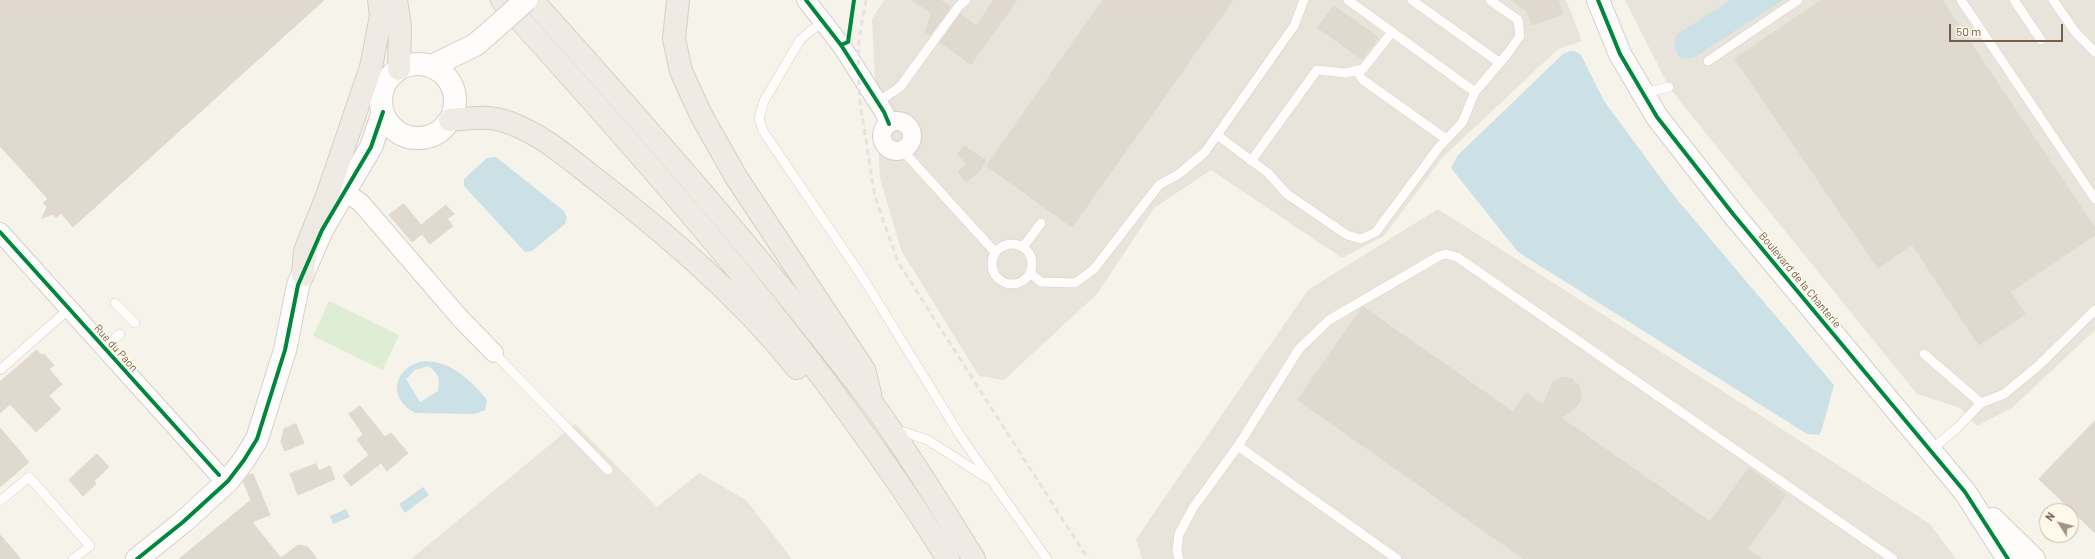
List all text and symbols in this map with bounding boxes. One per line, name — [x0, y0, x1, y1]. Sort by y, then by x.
scale bar — [1951, 16, 2065, 42]
text: 50 m — [1956, 24, 1981, 38]
street label: Boulevard de la Chanterie — [1756, 229, 1844, 331]
street label: Rue du Paon — [91, 322, 141, 374]
north arrow — [2039, 503, 2079, 543]
text: N — [2042, 509, 2057, 523]

